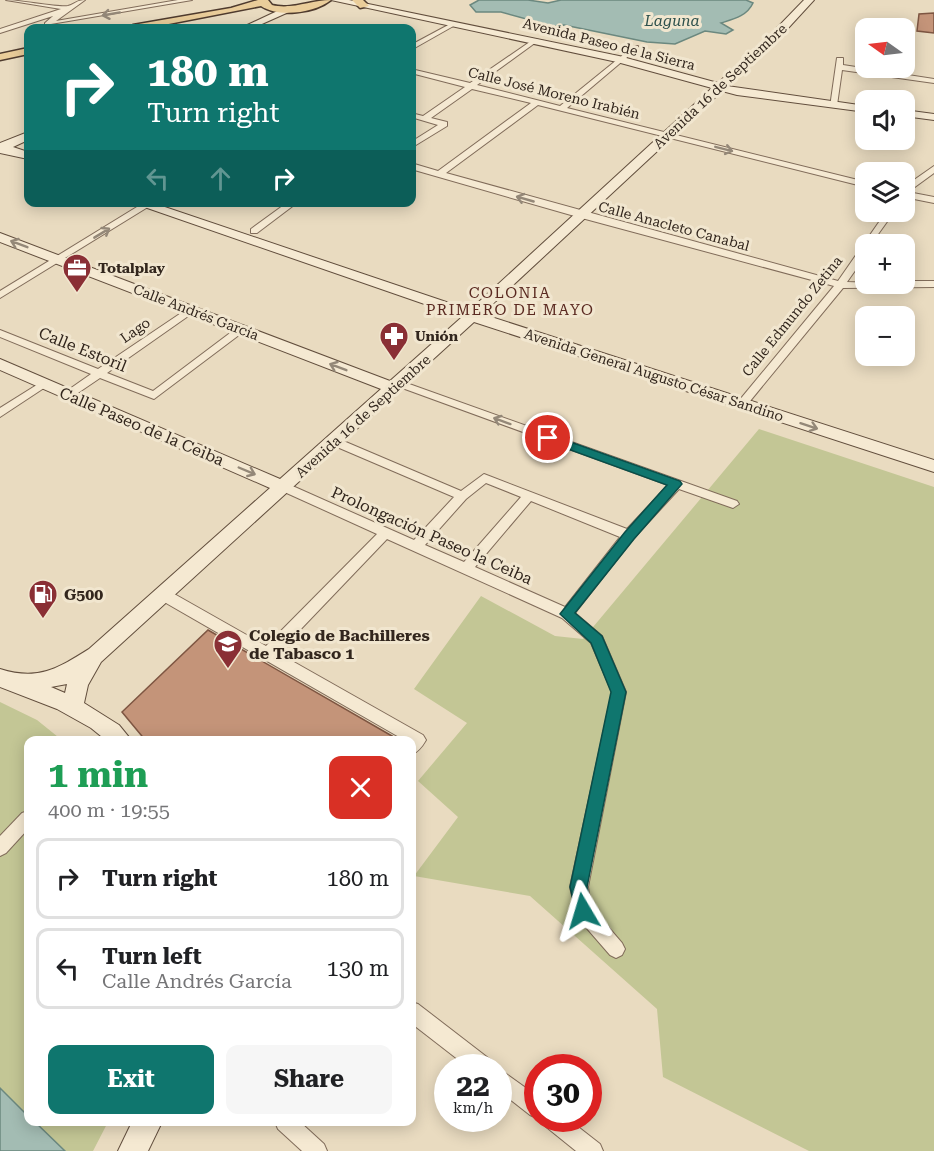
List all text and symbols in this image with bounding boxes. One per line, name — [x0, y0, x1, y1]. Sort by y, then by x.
one-way arrow — [102, 9, 121, 20]
water label: Laguna — [643, 12, 700, 30]
street label: Avenida Paseo de la Sierra — [521, 15, 697, 73]
north arrow — [855, 18, 915, 78]
map controls — [855, 18, 915, 366]
street label: Avenida 16 de Septiembre — [650, 20, 790, 152]
text: 180 m — [147, 47, 269, 96]
icon: right — [48, 48, 126, 126]
street label: Calle José Moreno Irabién — [466, 64, 642, 122]
button: sound — [855, 90, 915, 150]
text: Turn right — [147, 97, 280, 129]
one-way arrow — [714, 143, 733, 155]
icon: left — [141, 162, 174, 195]
icon: ahead — [204, 162, 237, 195]
icon: right — [267, 162, 300, 195]
button: layers — [855, 162, 915, 222]
one-way arrow — [516, 193, 535, 204]
street label: Calle Anacleto Canabal — [597, 198, 752, 254]
one-way arrow — [93, 226, 110, 238]
button: + — [855, 234, 915, 294]
one-way arrow — [10, 238, 29, 249]
office icon: Totalplay — [61, 252, 93, 294]
street label: Calle Edmundo Zetina — [739, 252, 846, 379]
place label: Totalplay — [98, 260, 166, 276]
street label: Calle Andrés García — [131, 281, 261, 343]
district label: COLONIA PRIMERO DE MAYO — [426, 284, 594, 319]
button: − — [855, 306, 915, 366]
street label: Lago — [117, 314, 153, 346]
pharmacy icon: Unión — [378, 320, 410, 362]
street label: Calle Estoril — [36, 323, 130, 376]
street label: Avenida General Augusto César Sandino — [522, 325, 786, 425]
place label: Unión — [415, 328, 459, 344]
street label: Avenida 16 de Septiembre — [292, 351, 434, 481]
one-way arrow — [329, 361, 348, 372]
street label: Calle Paseo de la Ceiba — [57, 383, 227, 470]
pin — [522, 412, 573, 463]
one-way arrow — [493, 415, 512, 426]
icon: arrive — [531, 421, 564, 454]
one-way arrow — [799, 421, 818, 432]
one-way arrow — [237, 466, 255, 477]
street label: Prolongación Paseo la Ceiba — [328, 482, 536, 589]
fuel station icon: G500 — [27, 578, 59, 620]
place label: G500 — [64, 585, 103, 604]
place label: Colegio de Bachilleres de Tabasco 1 — [249, 626, 430, 663]
school or university icon: Colegio de Bachilleres de Tabasco 1 — [212, 628, 244, 670]
text: 1 min — [48, 754, 148, 796]
button: close — [329, 756, 392, 819]
text: 400 m · 19:55 — [48, 798, 170, 822]
icon: right — [51, 862, 84, 895]
text: Turn right — [102, 866, 217, 891]
text: 180 m — [326, 866, 389, 891]
position arrow — [551, 879, 615, 943]
text: Turn left — [102, 944, 202, 969]
icon: left — [51, 952, 84, 985]
text: 130 m — [326, 956, 389, 981]
text: Calle Andrés García — [102, 969, 292, 993]
button: Exit — [48, 1045, 214, 1114]
button: Share — [226, 1045, 392, 1114]
speed limit sign: 30 — [524, 1054, 602, 1132]
text: 22 — [456, 1068, 490, 1103]
text: km/h — [453, 1099, 493, 1117]

